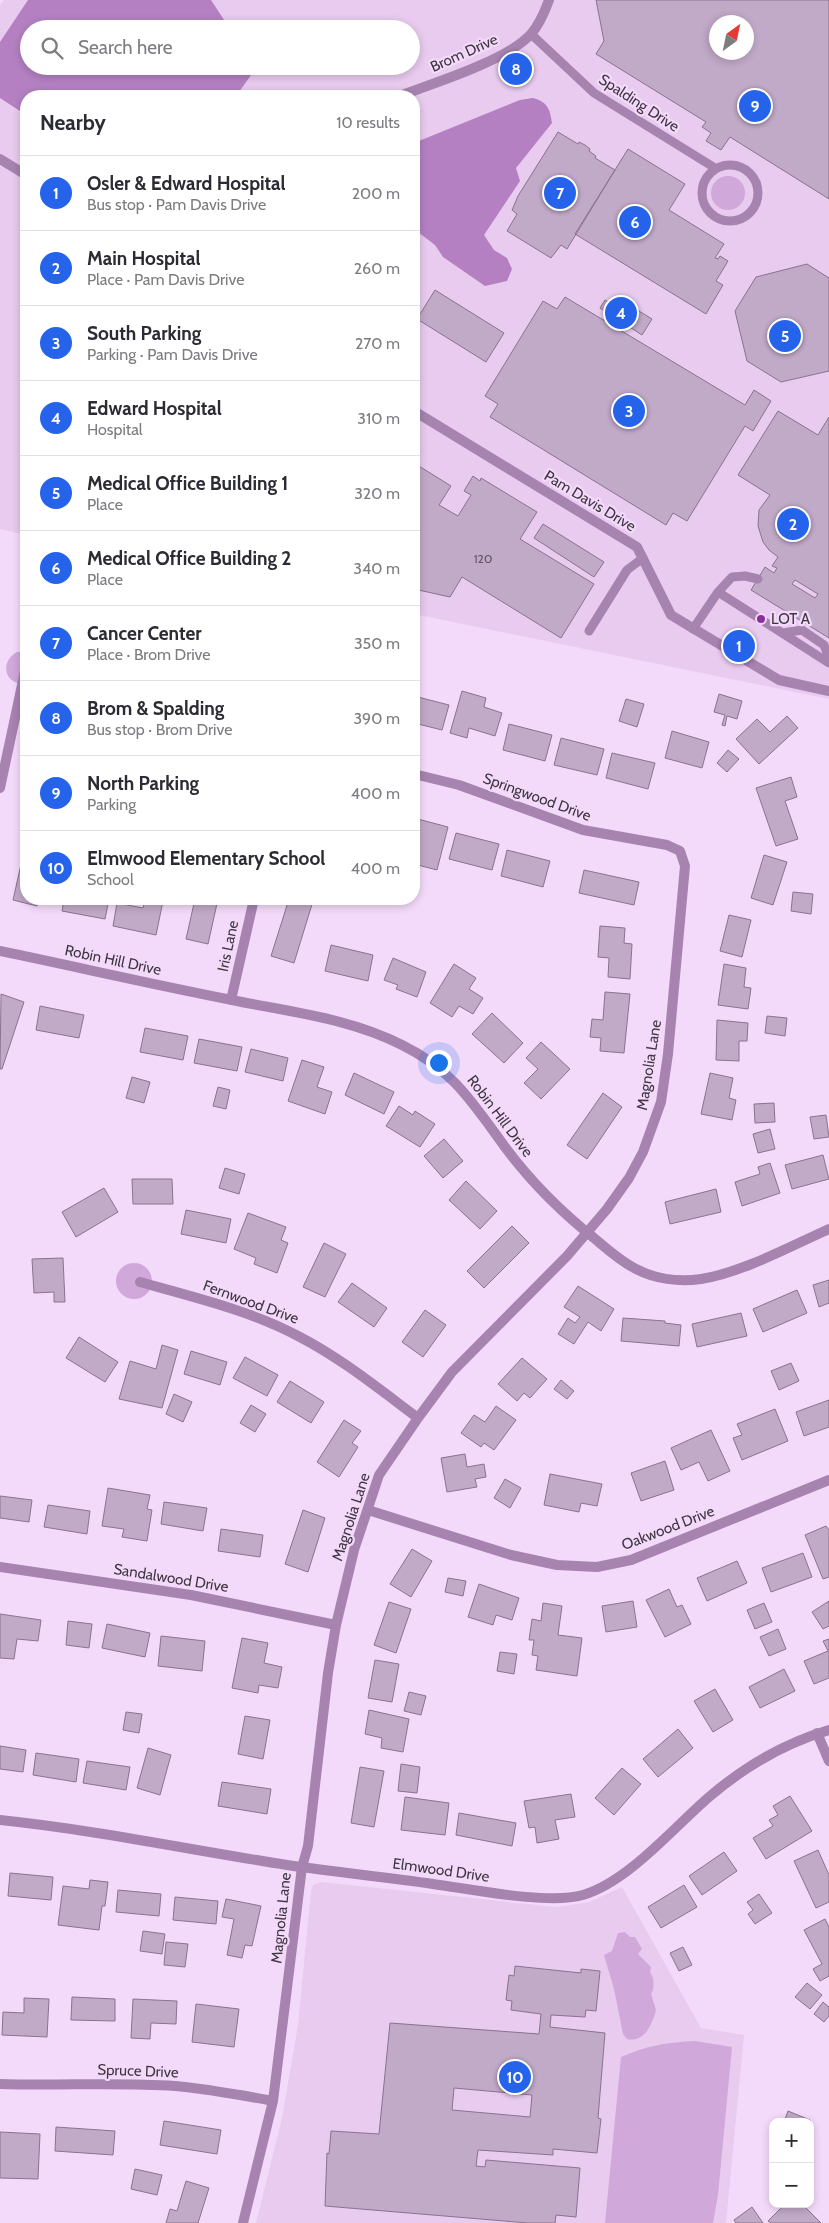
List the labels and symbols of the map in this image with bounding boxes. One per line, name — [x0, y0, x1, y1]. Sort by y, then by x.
north arrow — [709, 15, 754, 60]
street label: Brom Drive — [428, 30, 501, 76]
pin: 8 — [500, 50, 532, 88]
street label: Spalding Drive — [595, 70, 683, 136]
pin: 9 — [739, 87, 771, 125]
pin: 7 — [544, 174, 576, 212]
pin: 6 — [619, 203, 651, 241]
pin: 4 — [605, 294, 637, 332]
pin: 5 — [769, 317, 801, 355]
pin: 3 — [613, 392, 645, 430]
street label: Pam Davis Drive — [541, 467, 639, 536]
pin: 2 — [777, 505, 809, 543]
house number: 120 — [474, 551, 492, 566]
place label: LOT A — [771, 610, 811, 628]
marker: LOT A — [755, 613, 767, 625]
pin: 1 — [723, 627, 755, 665]
street label: Springwood Drive — [481, 769, 594, 825]
street label: Iris Lane — [214, 918, 242, 973]
street label: Robin Hill Drive — [63, 941, 163, 979]
street label: Magnolia Lane — [633, 1018, 665, 1112]
your location — [426, 1050, 452, 1076]
street label: Robin Hill Drive — [463, 1071, 537, 1161]
street label: Fernwood Drive — [201, 1276, 302, 1328]
street label: Magnolia Lane — [328, 1470, 374, 1563]
street label: Oakwood Drive — [619, 1502, 717, 1554]
street label: Sandalwood Drive — [112, 1560, 230, 1596]
street label: Elmwood Drive — [391, 1854, 491, 1886]
street label: Magnolia Lane — [267, 1871, 295, 1964]
pin: 10 — [499, 2058, 531, 2096]
street label: Spruce Drive — [97, 2061, 179, 2081]

